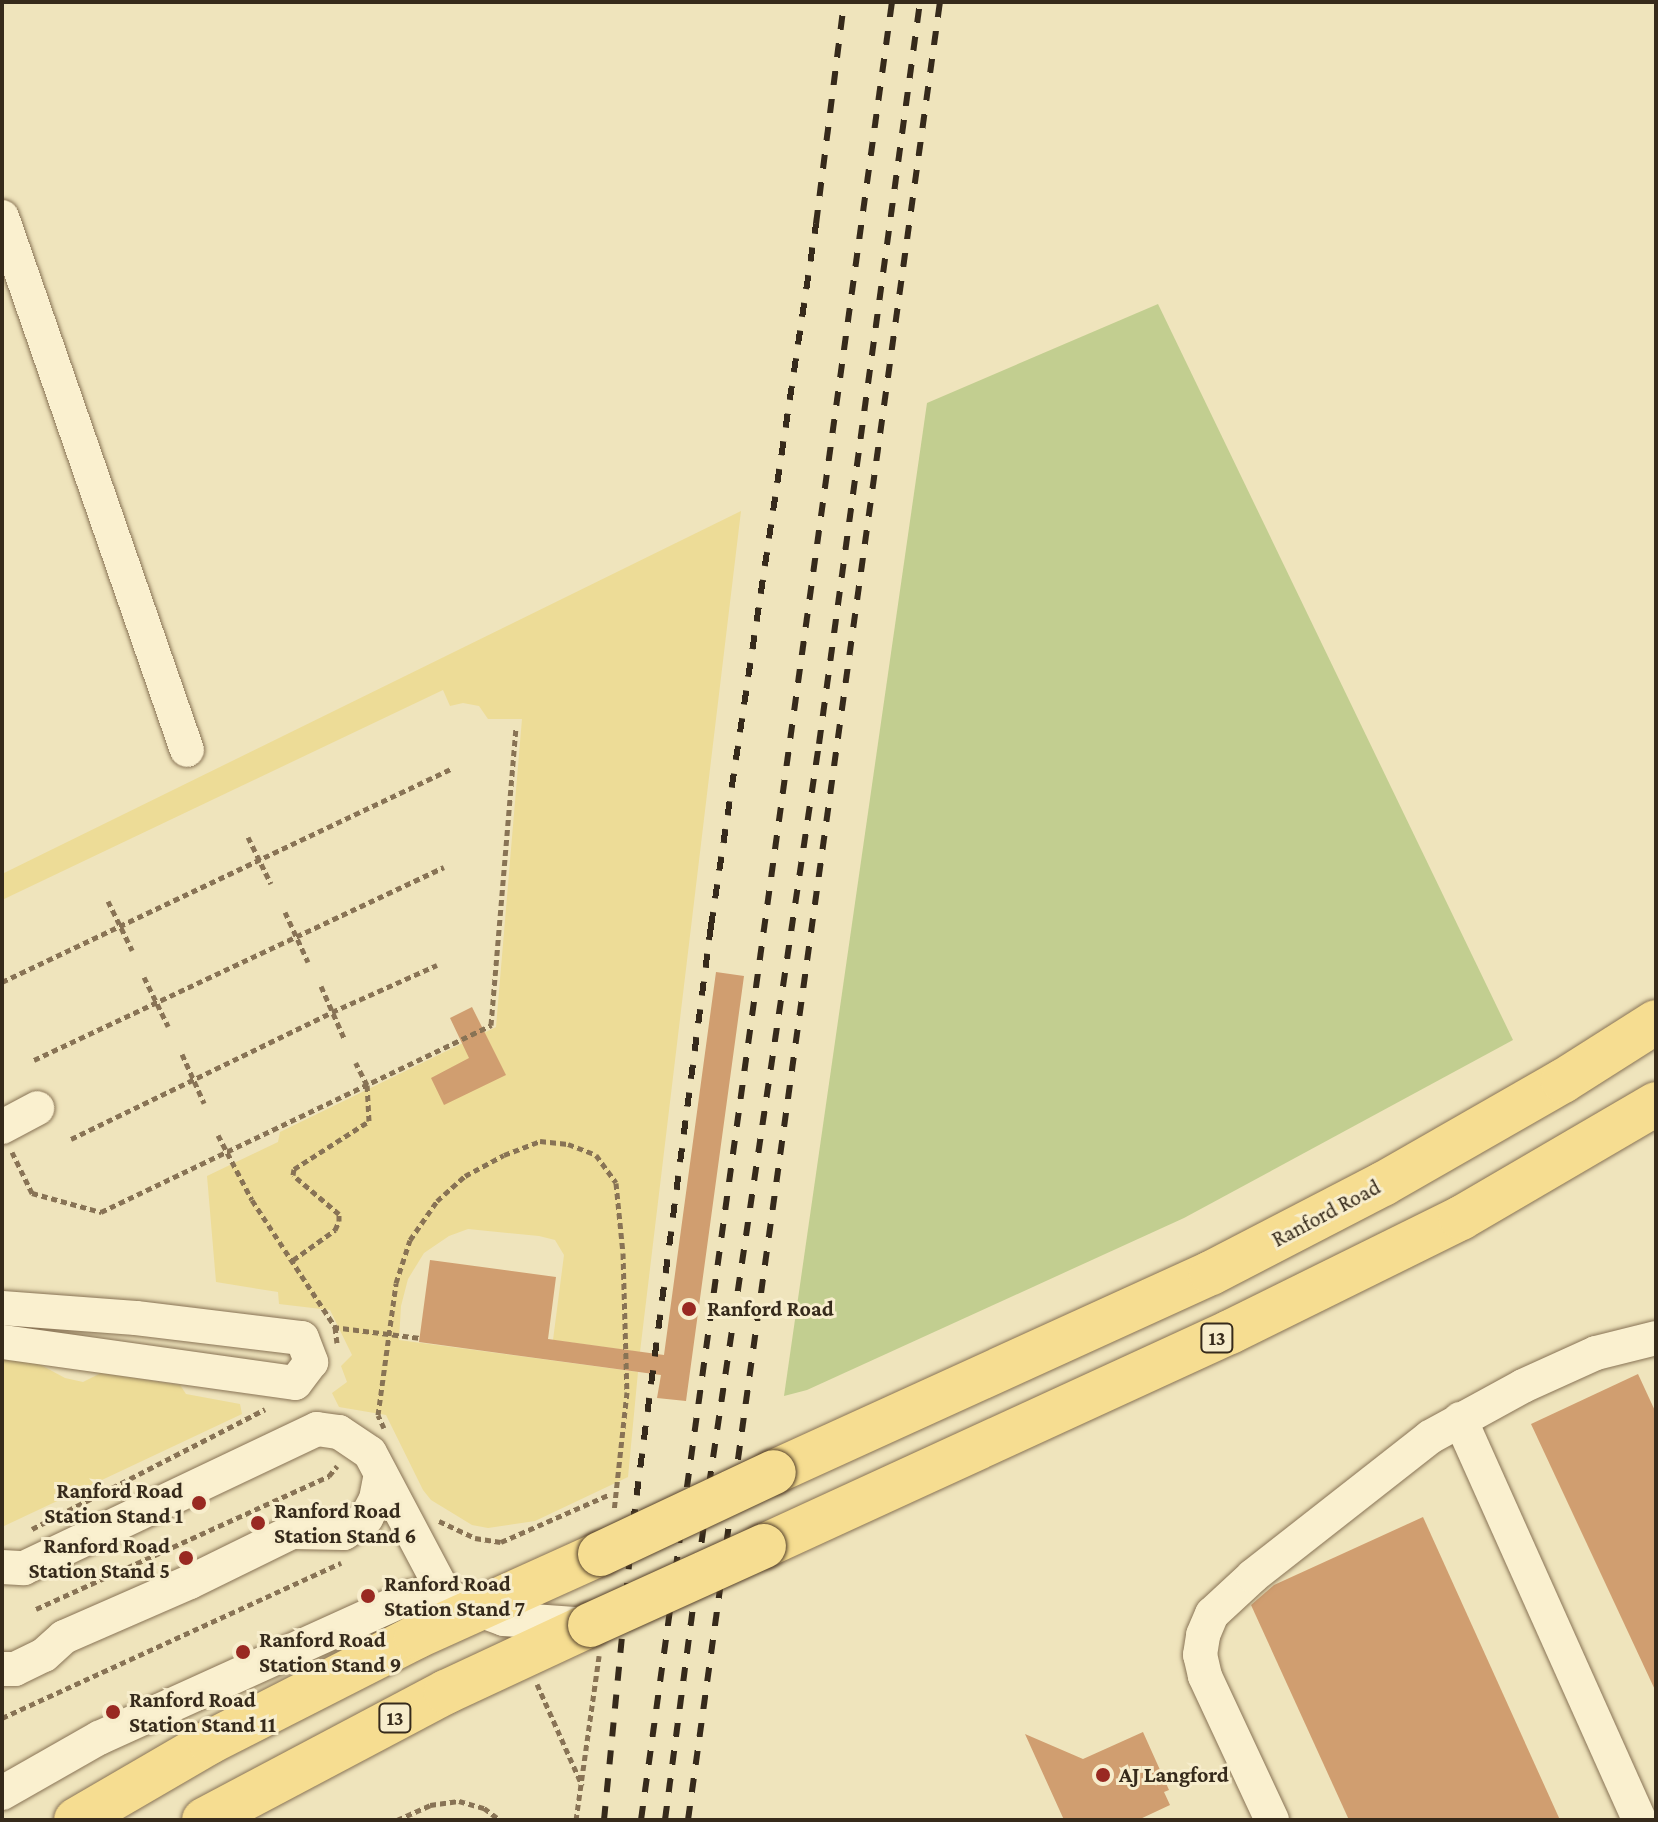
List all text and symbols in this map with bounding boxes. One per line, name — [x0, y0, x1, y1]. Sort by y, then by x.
street label: Ranford Road — [1267, 1173, 1385, 1253]
place label: Ranford Road — [707, 1296, 834, 1322]
marker: Ranford Road — [678, 1298, 700, 1320]
road number: 13 — [1199, 1322, 1235, 1354]
place label: Ranford Road Station Stand 1 — [44, 1477, 183, 1528]
marker: Ranford Road Station Stand 1 — [190, 1494, 208, 1512]
place label: Ranford Road Station Stand 6 — [274, 1497, 417, 1548]
marker: Ranford Road Station Stand 6 — [249, 1514, 267, 1532]
place label: Ranford Road Station Stand 5 — [29, 1532, 170, 1584]
marker: Ranford Road Station Stand 5 — [177, 1549, 195, 1567]
place label: Ranford Road Station Stand 7 — [384, 1570, 525, 1622]
marker: Ranford Road Station Stand 7 — [359, 1587, 377, 1605]
place label: Ranford Road Station Stand 9 — [259, 1626, 402, 1678]
marker: Ranford Road Station Stand 9 — [234, 1643, 252, 1661]
place label: Ranford Road Station Stand 11 — [129, 1686, 276, 1738]
road number: 13 — [377, 1702, 413, 1734]
marker: Ranford Road Station Stand 11 — [104, 1703, 122, 1721]
place label: AJ Langford — [1119, 1762, 1229, 1788]
marker: AJ Langford — [1094, 1766, 1112, 1784]

